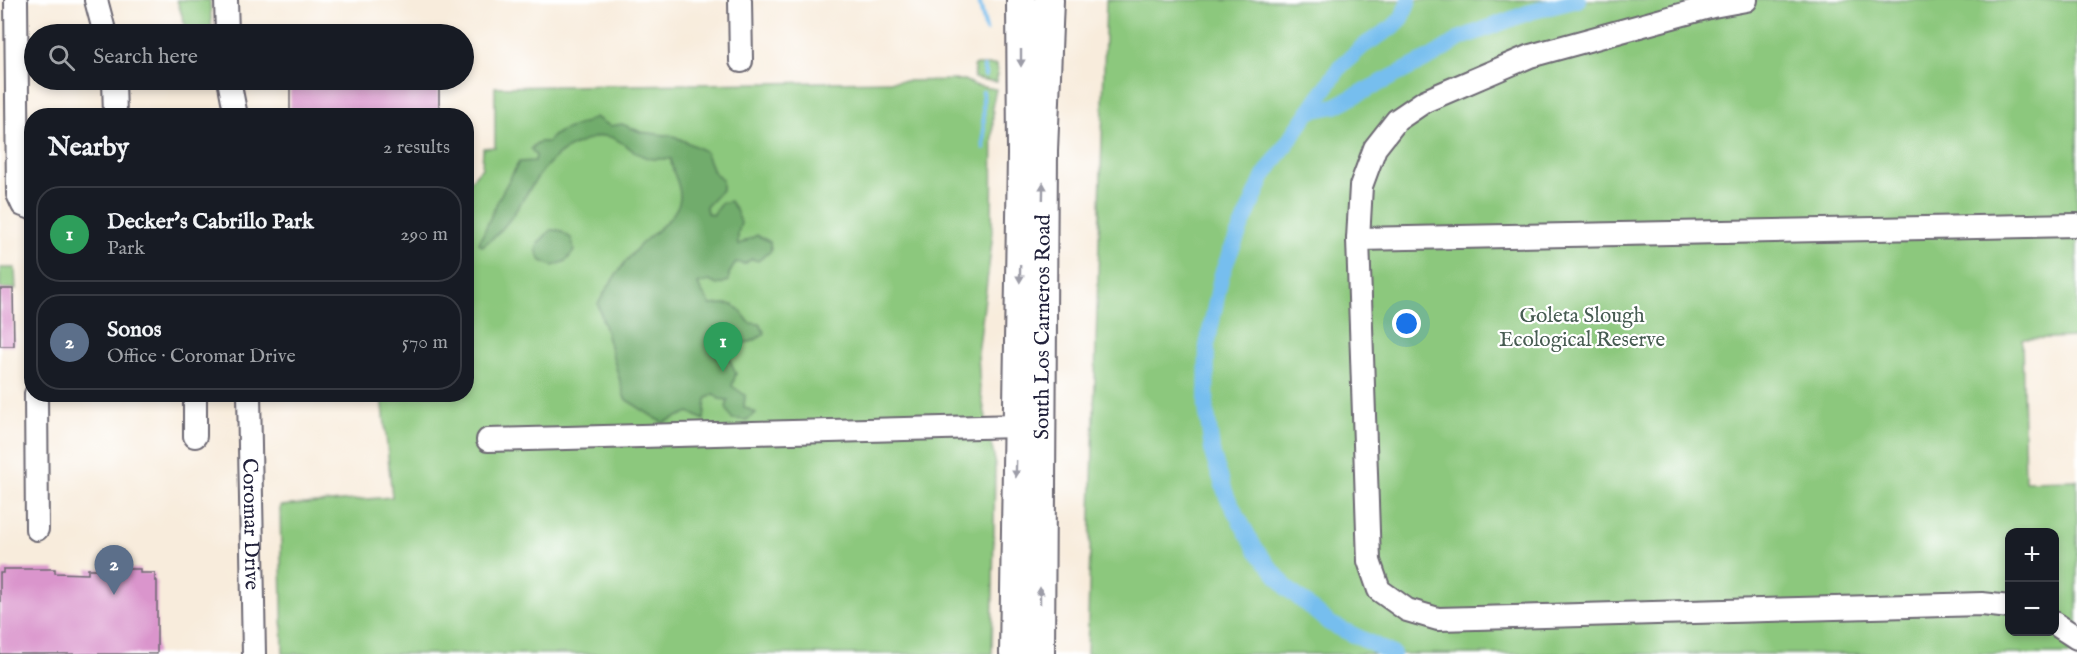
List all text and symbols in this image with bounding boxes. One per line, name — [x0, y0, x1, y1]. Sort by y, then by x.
search box — [24, 24, 474, 90]
icon: search — [45, 41, 78, 74]
text: Search here — [93, 43, 198, 71]
one-way arrow — [1016, 49, 1026, 68]
text: Nearby — [48, 131, 129, 164]
text: 2 results — [383, 135, 450, 160]
one-way arrow — [1038, 181, 1048, 200]
text: Decker's Cabrillo Park — [107, 208, 314, 236]
street label: South Los Carneros Road — [1029, 213, 1058, 440]
text: 1 — [66, 222, 73, 247]
text: 290 m — [400, 222, 448, 247]
text: Park — [107, 236, 145, 261]
one-way arrow — [1015, 265, 1024, 284]
park label: Goleta Slough Ecological Reserve — [1499, 303, 1665, 354]
your location — [1392, 309, 1421, 338]
text: Sonos — [107, 316, 161, 344]
pin: 1 — [704, 322, 742, 372]
text: 2 — [65, 330, 74, 355]
text: 570 m — [402, 330, 448, 355]
text: Office · Coromar Drive — [107, 344, 296, 369]
street label: Coromar Drive — [235, 458, 265, 591]
one-way arrow — [1011, 460, 1021, 479]
map controls — [2005, 528, 2059, 636]
button: + — [2005, 528, 2059, 582]
pin: 2 — [94, 546, 134, 595]
button: − — [2005, 582, 2059, 636]
one-way arrow — [1035, 586, 1045, 605]

